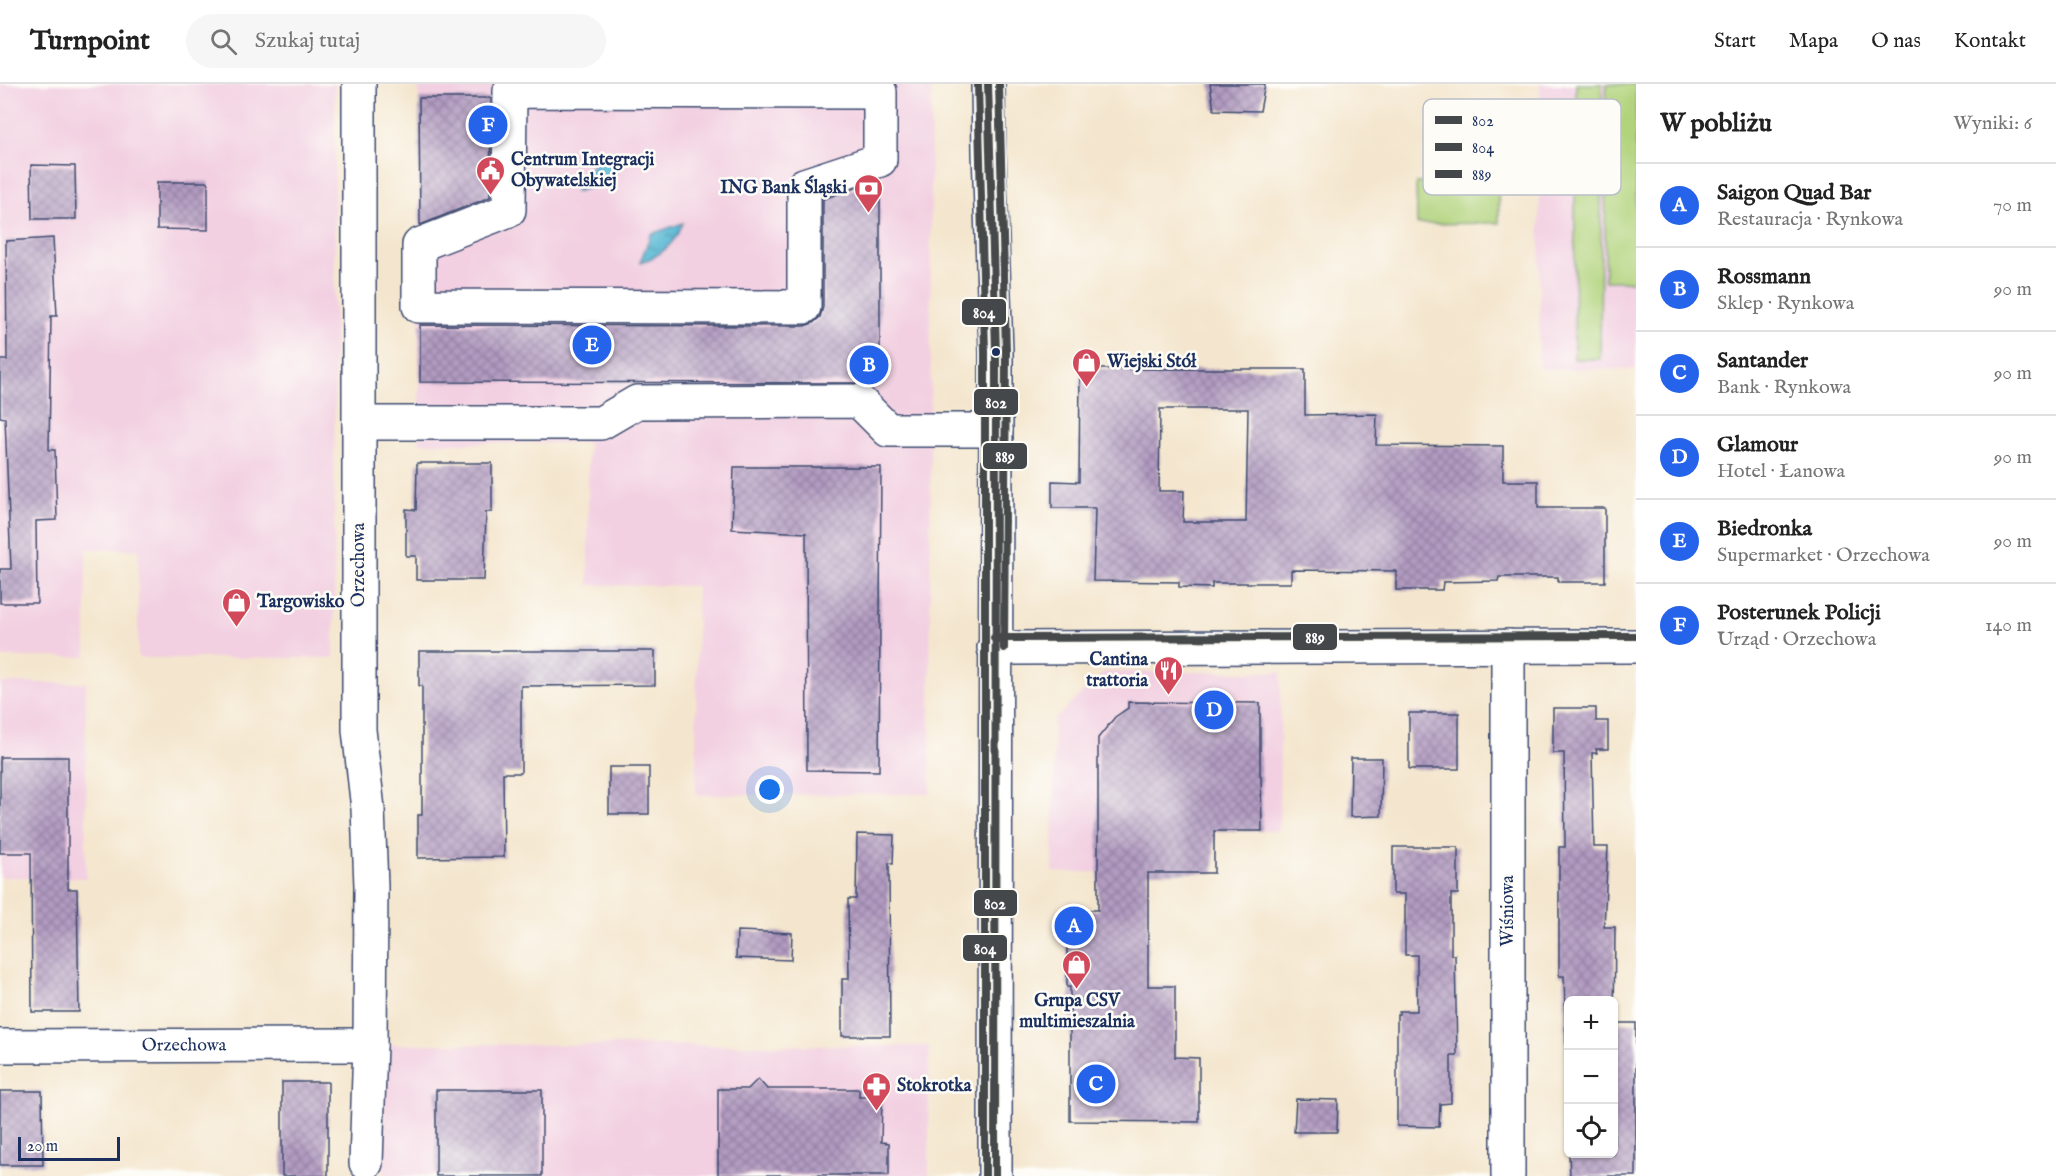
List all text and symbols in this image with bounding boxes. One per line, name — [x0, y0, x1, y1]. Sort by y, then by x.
search box — [186, 14, 606, 68]
text: Turnpoint — [30, 24, 150, 59]
icon: search — [207, 25, 240, 58]
text: Szukaj tutaj — [255, 27, 360, 55]
text: Start — [1714, 28, 1756, 55]
text: Mapa — [1789, 28, 1838, 55]
text: O nas — [1871, 28, 1921, 55]
text: Kontakt — [1954, 28, 2026, 55]
legend — [1423, 99, 1621, 195]
pin: F — [468, 102, 508, 147]
text: W pobliżu — [1660, 107, 1772, 140]
text: Wyniki: 6 — [1953, 111, 2032, 136]
text: 802 — [1472, 112, 1494, 132]
text: 804 — [1472, 139, 1494, 159]
place label: Centrum Integracji Obywatelskiej — [511, 149, 654, 193]
public building icon: Centrum Integracji Obywatelskiej — [474, 154, 506, 196]
text: 889 — [1472, 166, 1492, 186]
bank icon: ING Bank Śląski — [852, 172, 884, 214]
place label: ING Bank Śląski — [720, 175, 847, 200]
text: Saigon Quad Bar — [1717, 179, 1871, 207]
text: A — [1673, 193, 1686, 218]
text: 70 m — [1993, 193, 2032, 218]
text: Restauracja · Rynkowa — [1717, 207, 1903, 232]
text: Rossmann — [1717, 263, 1811, 291]
text: B — [1673, 277, 1686, 302]
text: 90 m — [1994, 277, 2032, 302]
text: Sklep · Rynkowa — [1717, 291, 1854, 316]
line badge: 804 — [961, 298, 1007, 326]
text: 804 — [973, 304, 996, 324]
pin: E — [572, 322, 612, 368]
pin: B — [850, 342, 888, 388]
unlabelled marker — [990, 346, 1002, 358]
shop icon: Wiejski Stół — [1070, 346, 1102, 388]
text: Santander — [1717, 347, 1808, 375]
place label: Wiejski Stół — [1106, 351, 1197, 374]
text: C — [1672, 361, 1687, 386]
text: 90 m — [1994, 361, 2032, 386]
text: Bank · Rynkowa — [1717, 375, 1851, 400]
line badge: 802 — [973, 388, 1019, 416]
text: 802 — [985, 394, 1007, 414]
text: Glamour — [1717, 431, 1798, 459]
line badge: 889 — [982, 442, 1028, 470]
text: D — [1671, 445, 1688, 470]
text: 90 m — [1994, 445, 2032, 470]
text: 889 — [995, 448, 1015, 468]
text: Hotel · Łanowa — [1717, 459, 1845, 484]
text: Biedronka — [1717, 515, 1812, 543]
street label: Orzechowa — [348, 523, 371, 607]
text: E — [1673, 529, 1686, 554]
text: 90 m — [1994, 529, 2032, 554]
text: Supermarket · Orzechowa — [1717, 543, 1930, 568]
shop icon: Targowisko — [220, 586, 252, 628]
place label: Targowisko — [256, 591, 345, 614]
text: Posterunek Policji — [1717, 599, 1881, 627]
text: F — [1673, 613, 1686, 638]
text: 140 m — [1985, 613, 2032, 638]
line badge: 889 — [1292, 623, 1338, 651]
text: Urząd · Orzechowa — [1717, 627, 1876, 652]
text: 889 — [1305, 629, 1325, 649]
place label: Cantina trattoria — [1085, 649, 1149, 693]
restaurant icon: Cantina trattoria — [1153, 654, 1185, 696]
pin: D — [1194, 688, 1234, 732]
your location — [755, 775, 784, 804]
street label: Wiśniowa — [1497, 875, 1520, 947]
line badge: 802 — [973, 889, 1018, 917]
text: 802 — [984, 895, 1006, 915]
pin: A — [1054, 904, 1094, 948]
line badge: 804 — [962, 934, 1008, 962]
text: 804 — [974, 940, 997, 960]
shop icon: Grupa CSV multimieszalnia — [1061, 948, 1093, 990]
place label: Grupa CSV multimieszalnia — [1019, 990, 1136, 1034]
map controls — [1564, 996, 1618, 1158]
button: + — [1564, 996, 1618, 1050]
street label: Orzechowa — [142, 1034, 227, 1057]
button: − — [1564, 1050, 1618, 1104]
pin: C — [1076, 1062, 1116, 1106]
pharmacy icon: Stokrotka — [860, 1070, 892, 1112]
place label: Stokrotka — [897, 1075, 973, 1098]
button: locate — [1564, 1104, 1618, 1158]
scale bar — [18, 1134, 120, 1162]
text: 20 m — [27, 1137, 58, 1157]

